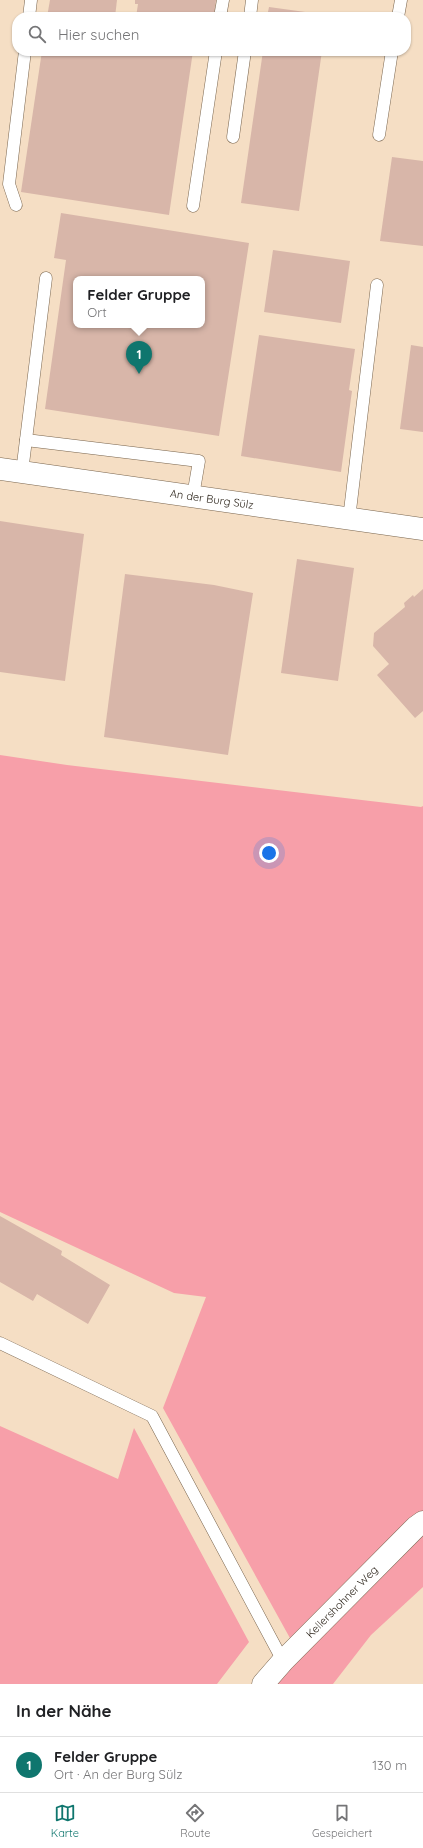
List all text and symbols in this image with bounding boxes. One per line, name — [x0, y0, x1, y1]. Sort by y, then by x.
search box — [12, 12, 411, 56]
icon: search — [26, 23, 48, 45]
text: Hier suchen — [58, 25, 139, 44]
popup — [73, 276, 205, 328]
text: Felder Gruppe — [87, 285, 191, 304]
text: Ort — [87, 304, 107, 320]
pin: 1 — [126, 341, 152, 374]
street label: An der Burg Sülz — [169, 486, 255, 512]
your location — [259, 843, 279, 863]
street label: Kellershohner Weg — [303, 1563, 381, 1641]
text: In der Nähe — [16, 1700, 112, 1721]
text: Felder Gruppe — [54, 1747, 157, 1766]
text: 1 — [26, 1757, 32, 1773]
text: 130 m — [372, 1757, 407, 1773]
text: Ort · An der Burg Sülz — [54, 1766, 183, 1782]
tab: Karte — [51, 1802, 79, 1840]
tab: Route — [180, 1802, 210, 1840]
tab: Gespeichert — [312, 1802, 372, 1840]

